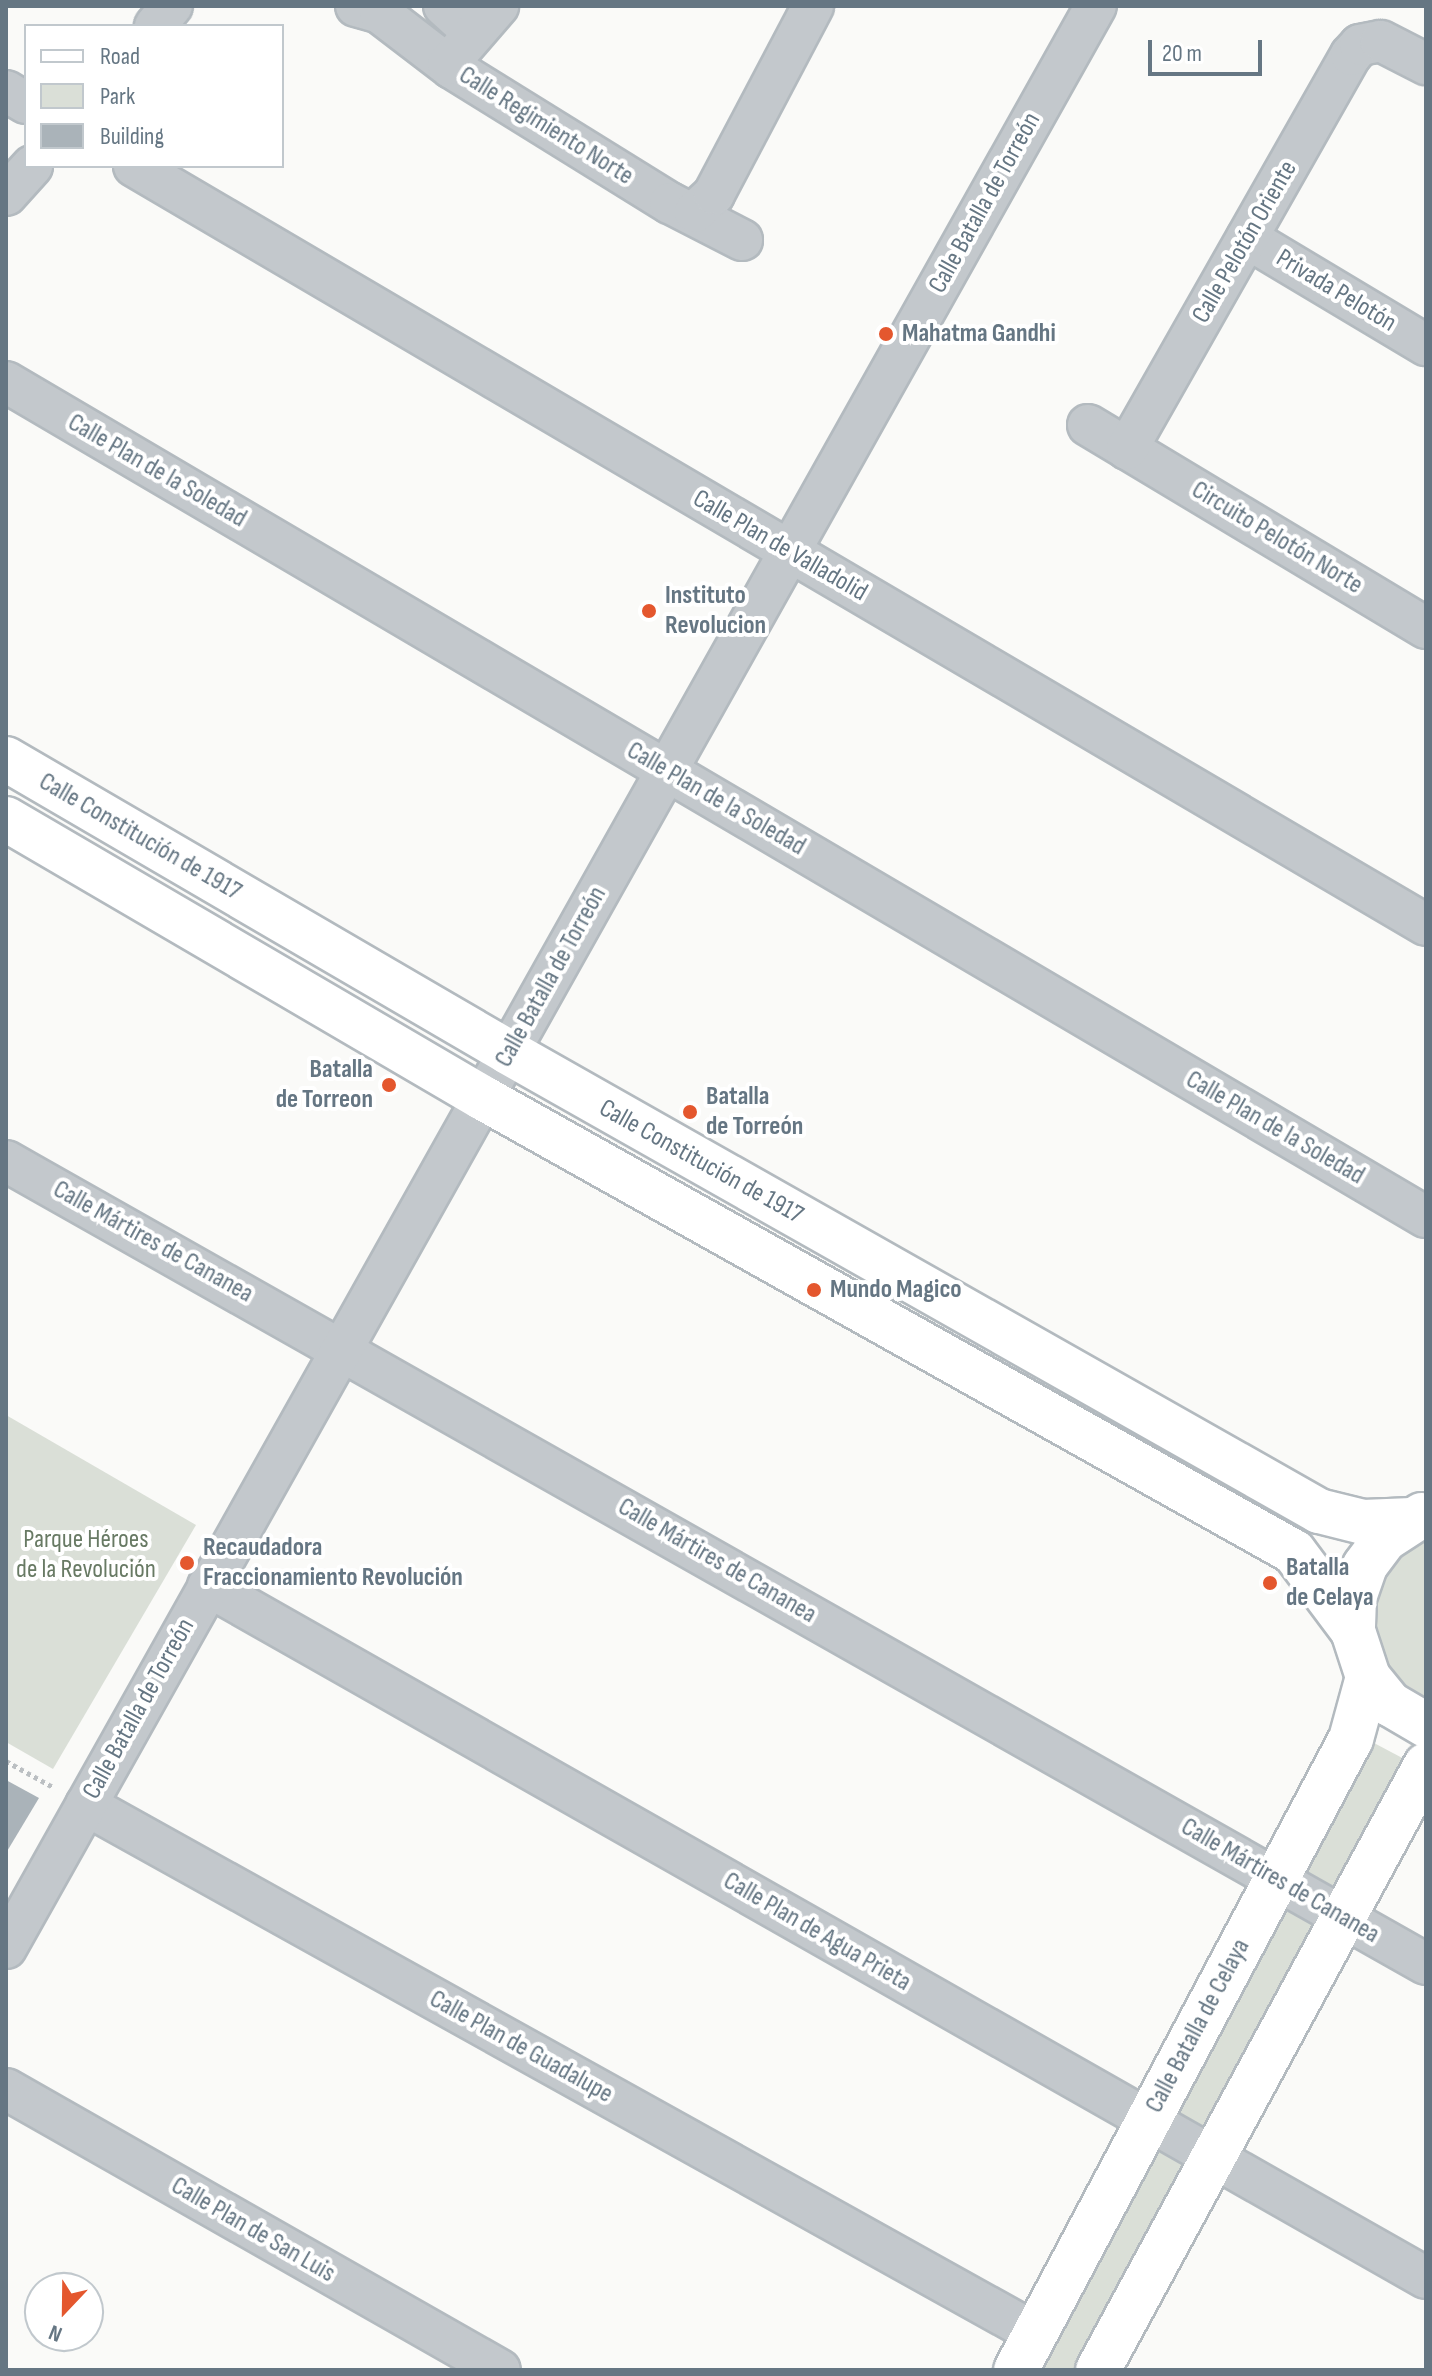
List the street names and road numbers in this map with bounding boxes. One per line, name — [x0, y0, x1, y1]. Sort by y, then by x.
street label: Calle Regimiento Norte — [453, 60, 639, 192]
street label: Calle Batalla de Torreón — [922, 107, 1048, 299]
street label: Calle Pelotón Oriente — [1186, 155, 1304, 329]
street label: Privada Pelotón — [1270, 243, 1402, 339]
street label: Calle Plan de la Soledad — [62, 407, 252, 535]
street label: Circuito Pelotón Norte — [1186, 475, 1368, 601]
street label: Calle Plan de Valladolid — [687, 483, 873, 609]
street label: Calle Plan de la Soledad — [621, 735, 811, 863]
street label: Calle Constitución de 1917 — [33, 766, 247, 908]
street label: Calle Batalla de Torreón — [488, 881, 614, 1073]
street label: Calle Plan de la Soledad — [1180, 1064, 1370, 1192]
street label: Calle Constitución de 1917 — [594, 1093, 808, 1231]
street label: Calle Mártires de Cananea — [48, 1174, 258, 1310]
street label: Calle Mártires de Cananea — [612, 1492, 822, 1630]
street label: Calle Batalla de Torreón — [76, 1613, 202, 1805]
street label: Calle Mártires de Cananea — [1175, 1812, 1385, 1950]
street label: Calle Plan de Agua Prieta — [718, 1866, 916, 1998]
street label: Calle Batalla de Celaya — [1139, 1934, 1257, 2118]
street label: Calle Plan de Guadalupe — [424, 1984, 618, 2110]
street label: Calle Plan de San Luis — [166, 2170, 340, 2290]

